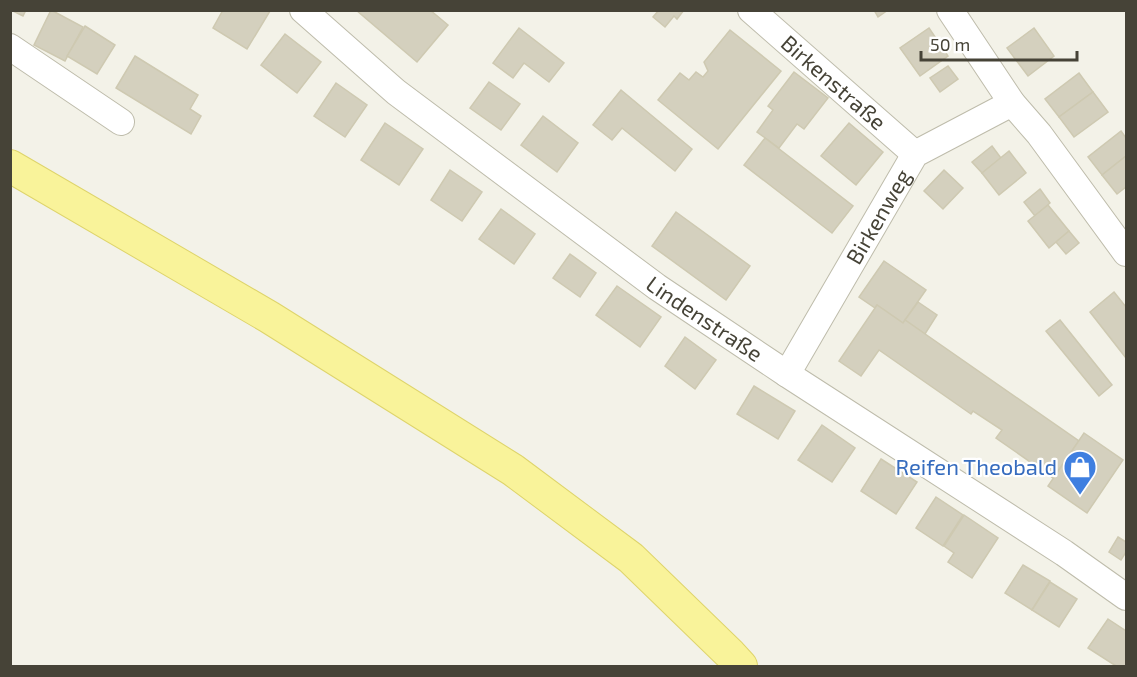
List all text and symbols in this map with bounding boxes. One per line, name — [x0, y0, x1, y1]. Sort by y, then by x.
scale bar — [921, 24, 1077, 62]
street label: Birkenstraße — [777, 29, 892, 135]
text: 50 m — [930, 33, 970, 55]
street label: Birkenweg — [840, 164, 915, 268]
street label: Lindenstraße — [642, 270, 768, 366]
shop icon: Reifen Theobald — [1062, 449, 1098, 496]
place label: Reifen Theobald — [895, 453, 1057, 479]

